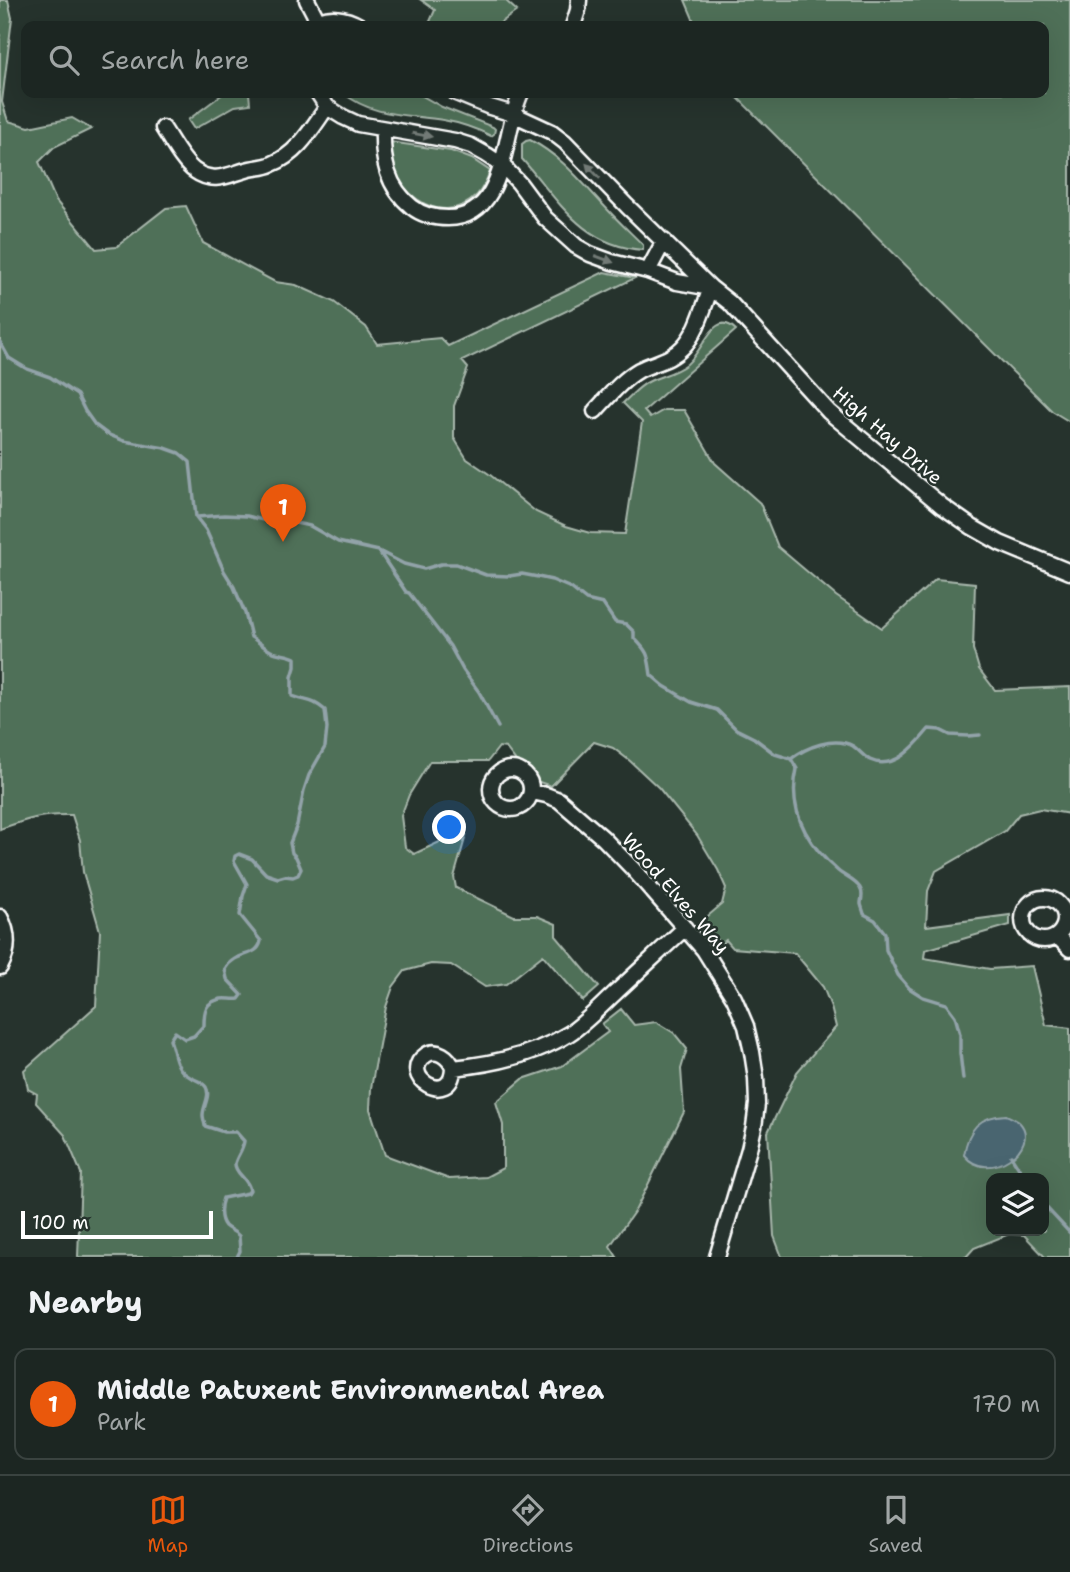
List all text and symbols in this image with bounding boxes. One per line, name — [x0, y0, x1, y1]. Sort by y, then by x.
search box — [21, 21, 1049, 98]
icon: search — [45, 41, 83, 79]
text: Search here — [101, 42, 250, 77]
one-way arrow — [411, 130, 433, 141]
one-way arrow — [585, 162, 601, 180]
one-way arrow — [594, 254, 615, 265]
street label: High Hay Drive — [827, 381, 948, 490]
pin: 1 — [260, 484, 306, 542]
your location — [432, 810, 466, 844]
street label: Wood Elves Way — [616, 828, 735, 959]
map controls — [986, 1173, 1049, 1236]
button: layers — [986, 1173, 1049, 1236]
scale bar — [21, 1208, 214, 1240]
text: 100 m — [32, 1210, 89, 1235]
text: Nearby — [28, 1282, 143, 1323]
text: Middle Patuxent Environmental Area — [97, 1372, 604, 1407]
text: 1 — [48, 1389, 58, 1419]
text: 170 m — [972, 1389, 1040, 1419]
text: Park — [97, 1407, 146, 1437]
tab: Map — [147, 1491, 188, 1558]
tab: Directions — [483, 1491, 574, 1558]
tab: Saved — [869, 1491, 923, 1558]

